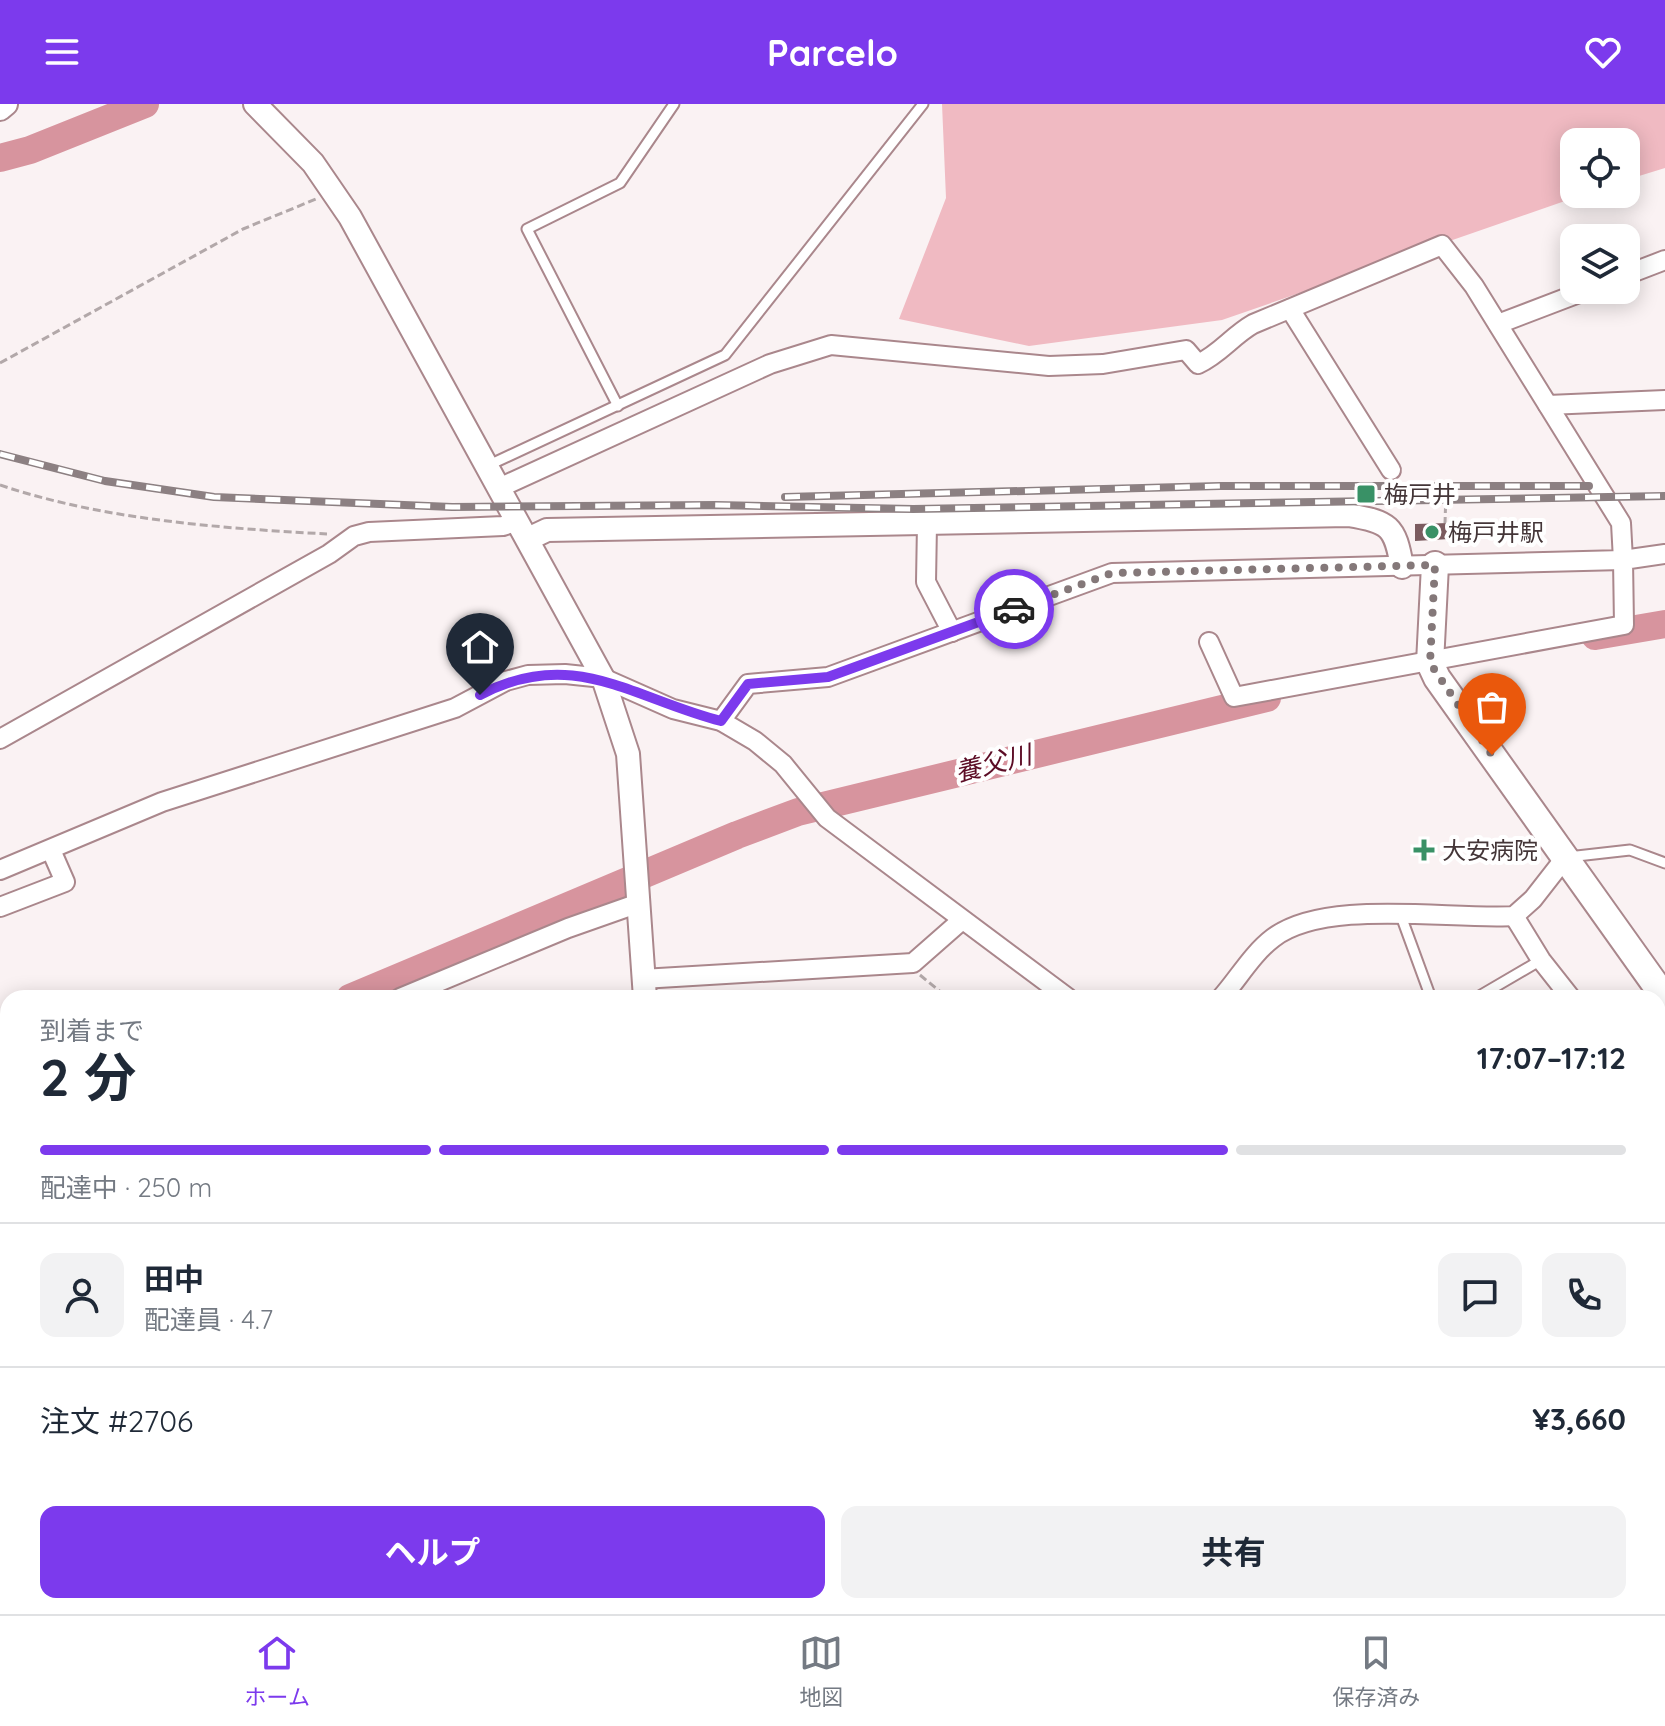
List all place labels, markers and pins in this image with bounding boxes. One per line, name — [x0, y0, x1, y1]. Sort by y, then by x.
place label: 梅戸井 — [1384, 479, 1456, 509]
marker: 梅戸井 — [1355, 483, 1377, 505]
place label: 梅戸井駅 — [1448, 517, 1544, 547]
marker: 梅戸井駅 — [1423, 523, 1441, 541]
pin — [446, 613, 514, 695]
pin — [1458, 673, 1526, 755]
place label: 大安病院 — [1442, 835, 1538, 865]
marker: 大安病院 — [1413, 839, 1435, 861]

